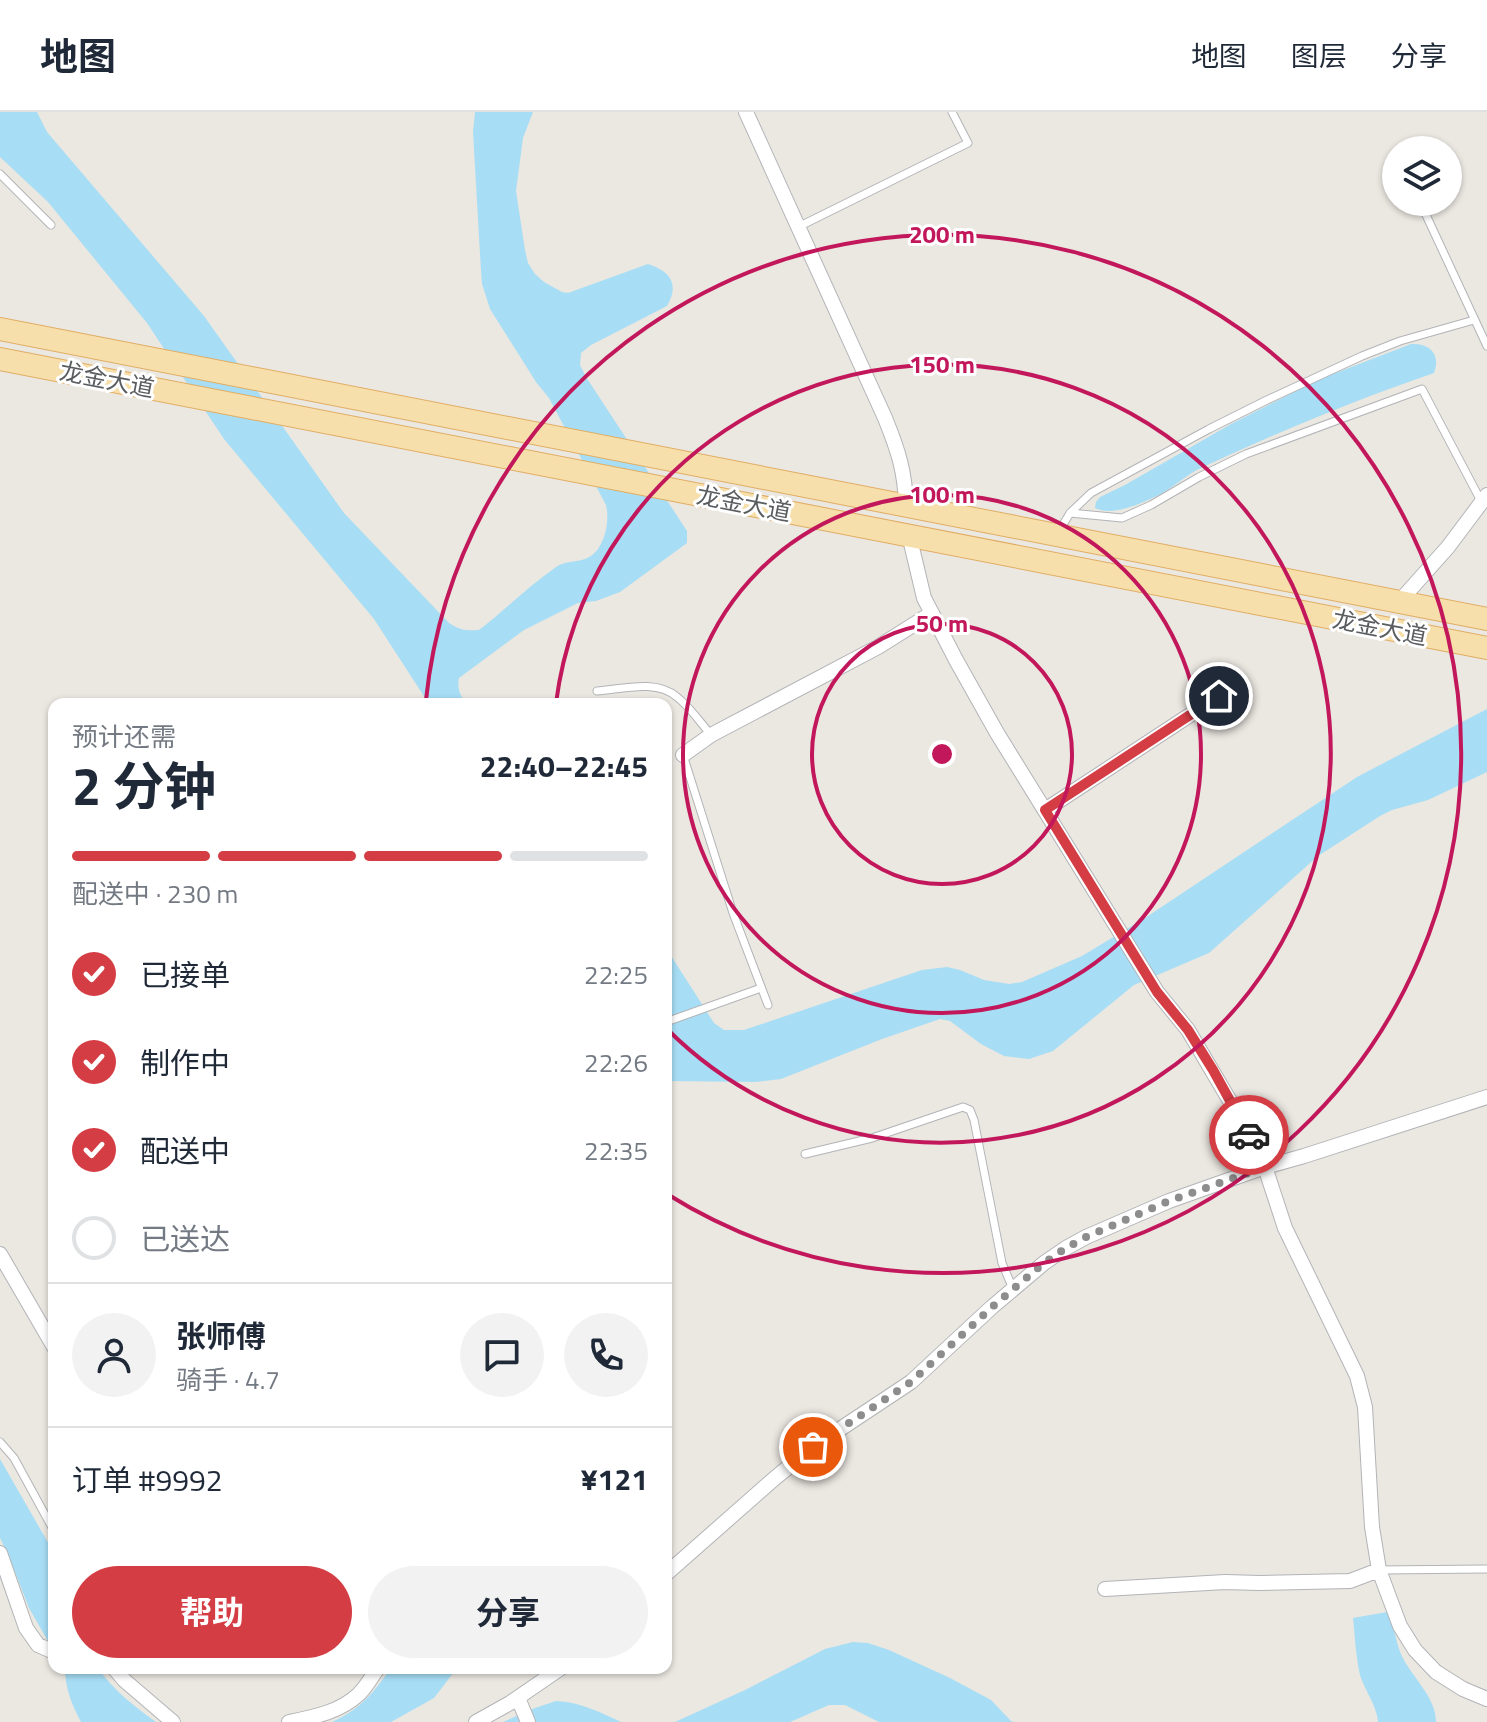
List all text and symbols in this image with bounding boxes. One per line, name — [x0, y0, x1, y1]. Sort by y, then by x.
text: 地图 — [40, 27, 116, 85]
text: 地图 — [1191, 34, 1247, 77]
text: 图层 — [1291, 34, 1347, 77]
text: 分享 — [1391, 34, 1447, 77]
map controls — [1382, 136, 1462, 216]
button: layers — [1382, 136, 1462, 216]
text: 200 m — [909, 216, 975, 252]
text: 150 m — [909, 346, 975, 382]
street label: 龙金大道 — [56, 352, 158, 406]
street label: 龙金大道 — [693, 476, 795, 530]
text: 100 m — [909, 476, 975, 512]
street label: 龙金大道 — [1329, 600, 1431, 654]
text: 50 m — [916, 605, 968, 641]
pin — [1185, 662, 1253, 730]
icon: home — [1197, 674, 1241, 718]
text: 预计还需 — [72, 717, 176, 756]
centre of rings — [928, 740, 956, 768]
text: 22:40–22:45 — [480, 743, 648, 789]
text: 2 分钟 — [72, 746, 217, 825]
text: 配送中 · 230 m — [72, 874, 238, 913]
icon: check — [72, 952, 116, 996]
text: 已接单 — [140, 952, 230, 998]
text: 22:25 — [584, 955, 648, 994]
icon: check — [72, 1040, 116, 1084]
text: 制作中 — [140, 1040, 230, 1086]
text: 22:26 — [584, 1043, 648, 1082]
courier — [1209, 1095, 1289, 1175]
icon: car — [1227, 1113, 1271, 1157]
icon: check — [72, 1128, 116, 1172]
text: 配送中 — [140, 1128, 230, 1174]
text: 22:35 — [584, 1131, 648, 1170]
text: 已送达 — [140, 1216, 230, 1262]
button: person — [72, 1313, 156, 1397]
text: 张师傅 — [176, 1313, 266, 1359]
button: chat — [460, 1313, 544, 1397]
button: phone — [564, 1313, 648, 1397]
text: 骑手 · 4.7 — [176, 1360, 280, 1399]
pin — [779, 1413, 847, 1481]
icon: bag — [791, 1425, 835, 1469]
text: ¥121 — [581, 1456, 648, 1502]
text: 订单 #9992 — [72, 1457, 223, 1503]
button: 帮助 — [72, 1566, 352, 1658]
button: 分享 — [368, 1566, 648, 1658]

